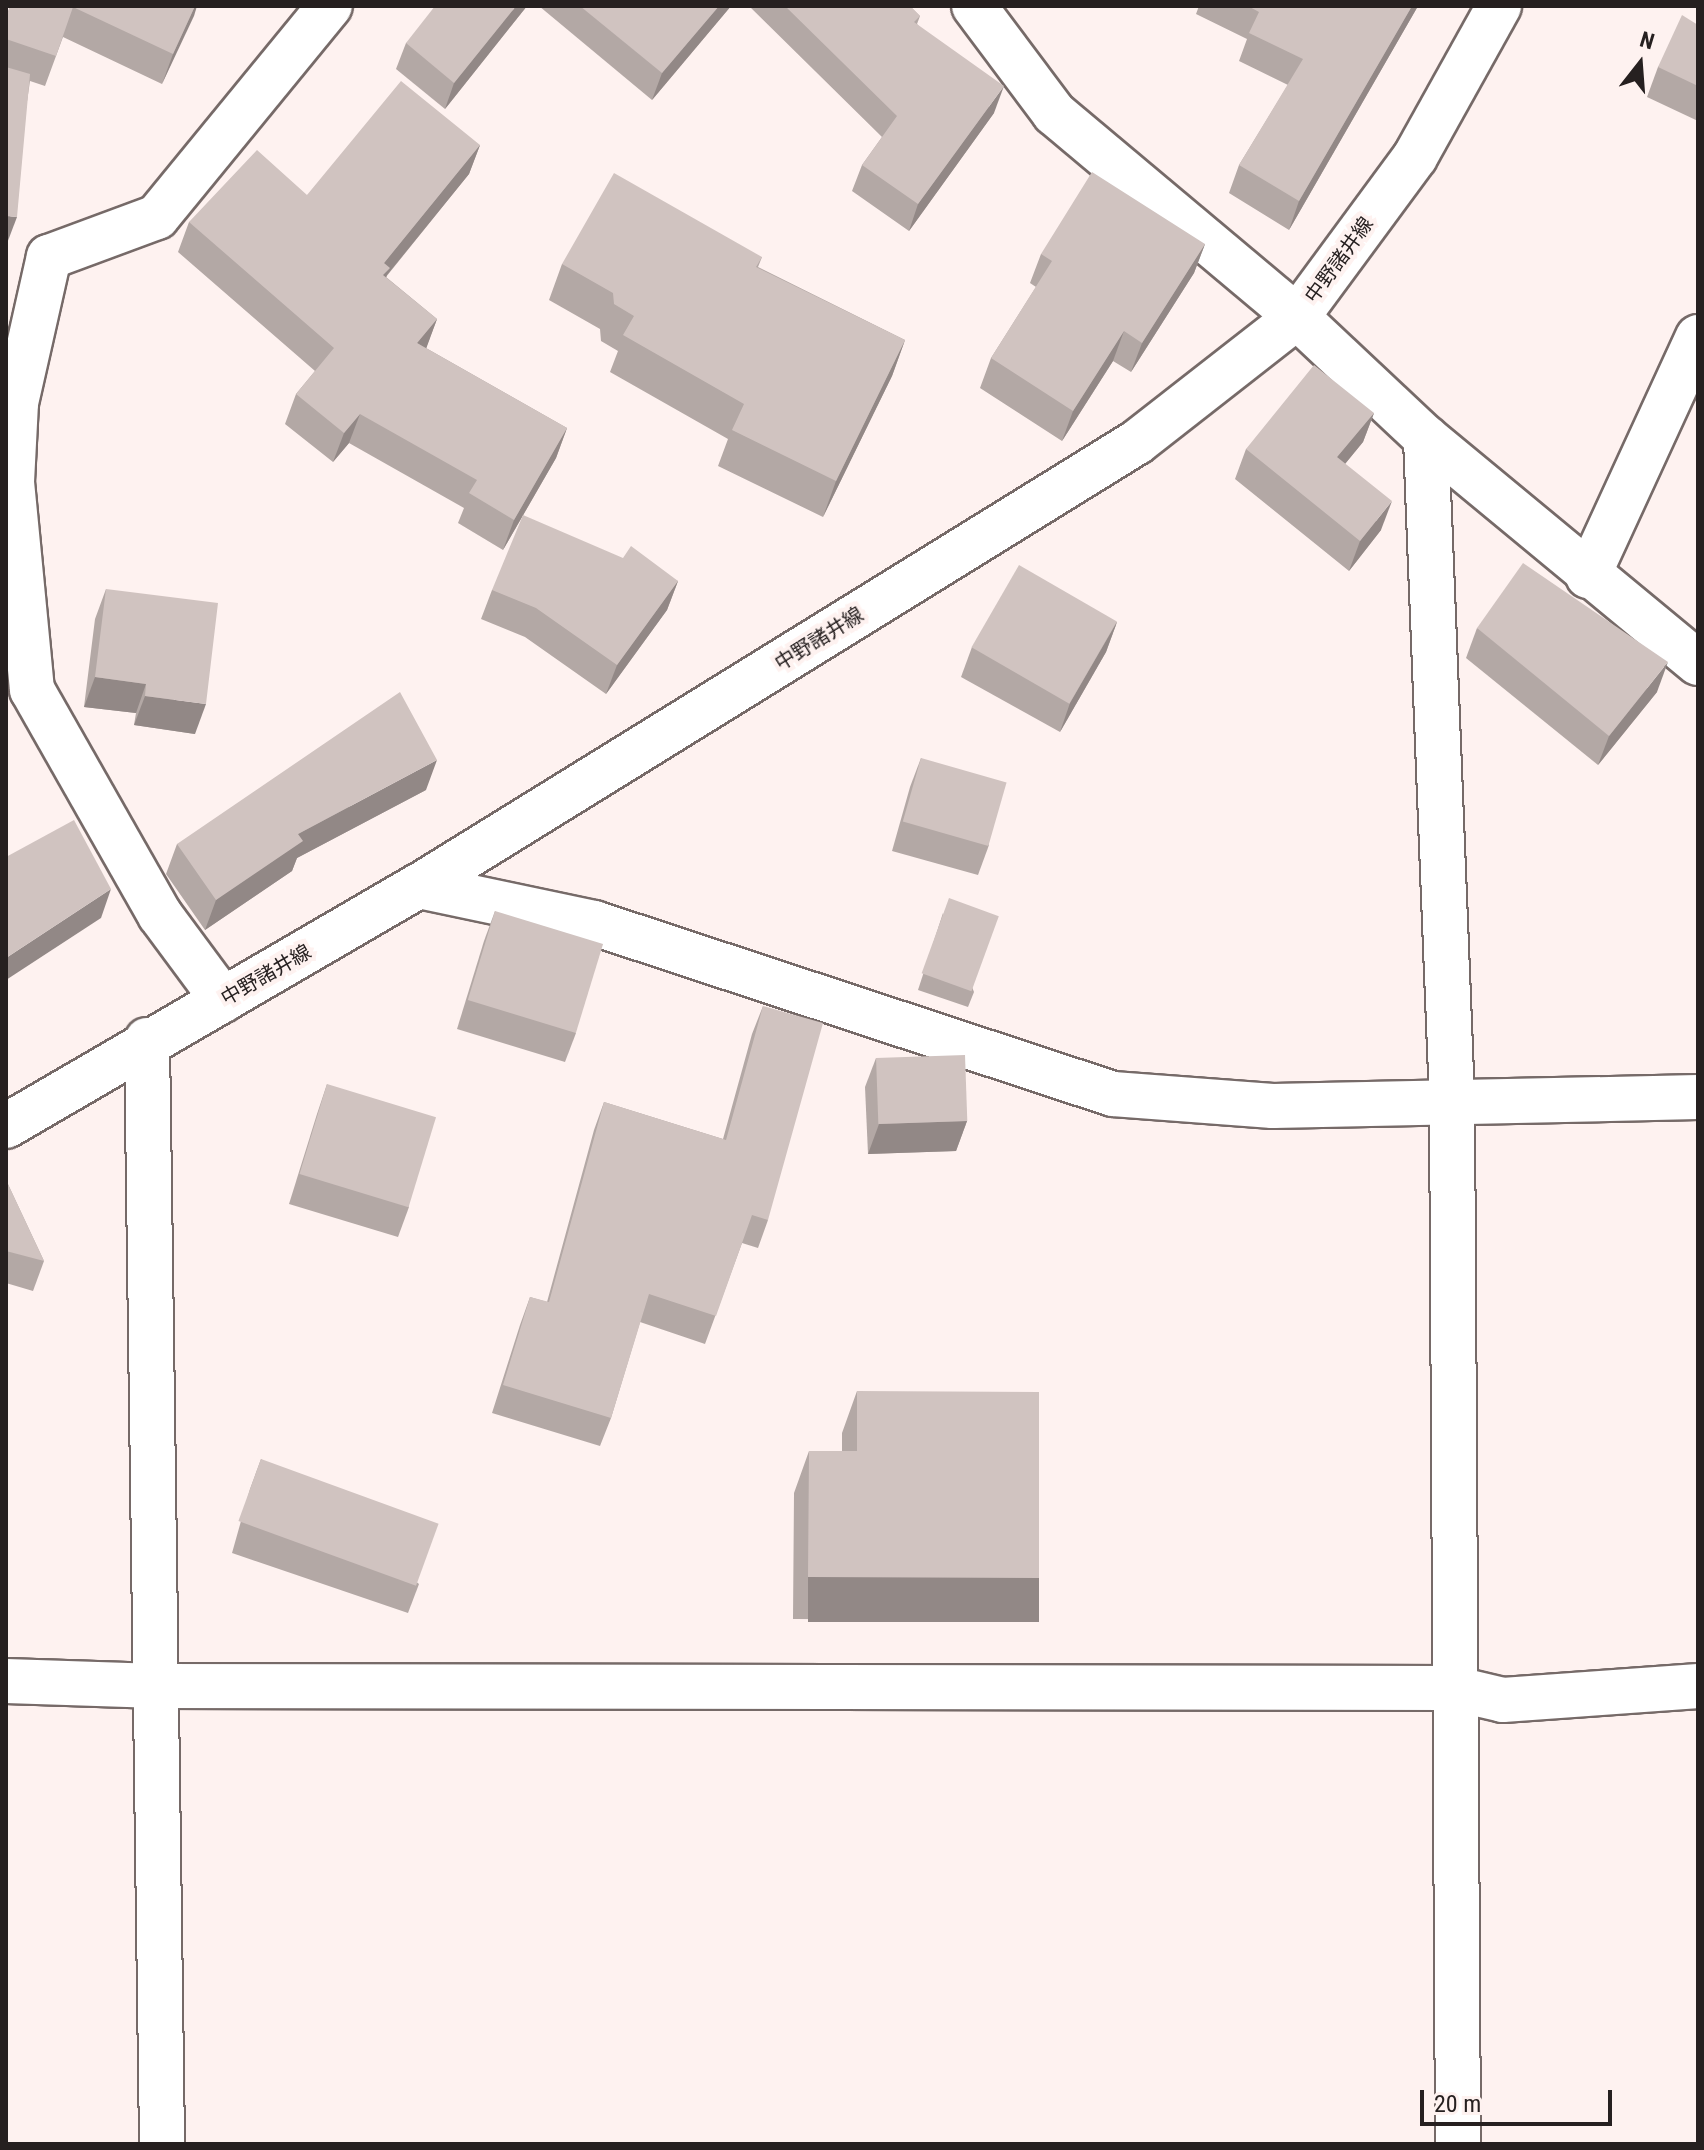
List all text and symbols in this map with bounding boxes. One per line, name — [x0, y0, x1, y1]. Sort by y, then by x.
north arrow — [1600, 24, 1680, 104]
text: N — [1637, 27, 1657, 54]
street label: 中野諸井線 — [1300, 212, 1378, 308]
street label: 中野諸井線 — [770, 602, 868, 676]
street label: 中野諸井線 — [217, 940, 315, 1010]
scale bar — [1424, 2074, 1616, 2124]
text: 20 m — [1434, 2090, 1481, 2118]

